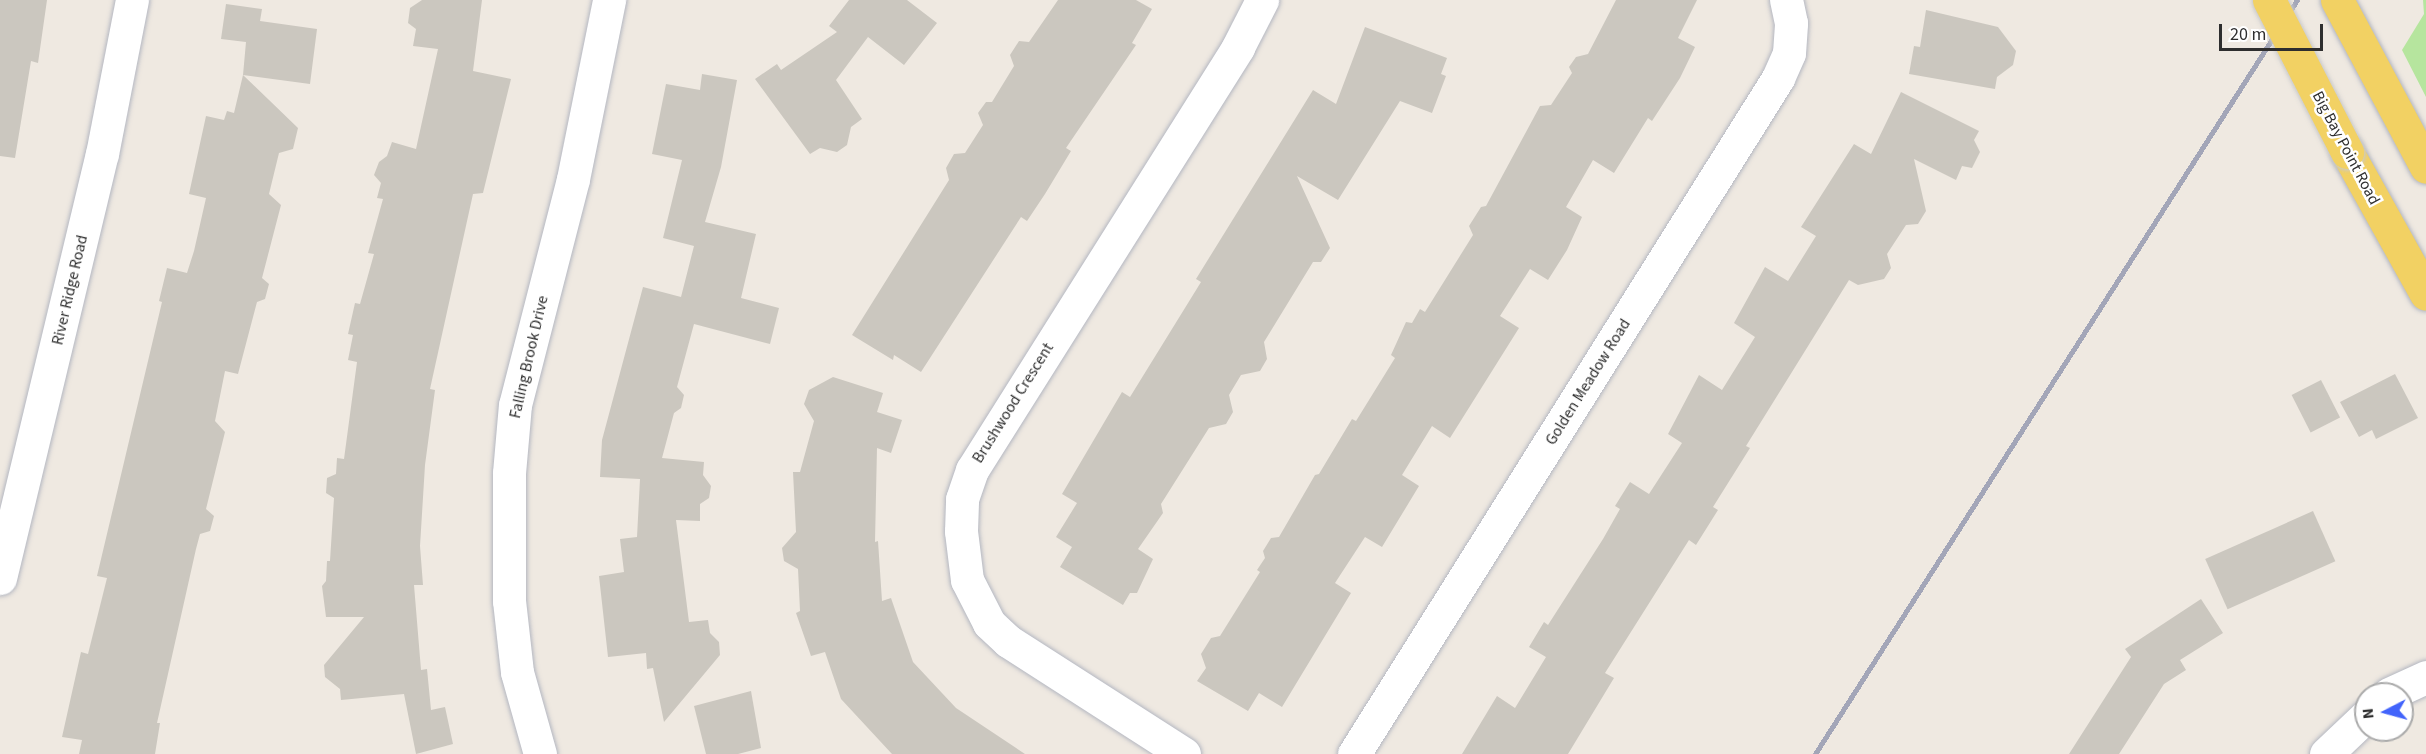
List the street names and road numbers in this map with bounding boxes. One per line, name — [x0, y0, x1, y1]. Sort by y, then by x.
street label: Big Bay Point Road — [2308, 88, 2384, 208]
street label: River Ridge Road — [48, 233, 92, 347]
street label: Falling Brook Drive — [506, 294, 552, 420]
street label: Golden Meadow Road — [1541, 315, 1635, 449]
street label: Brushwood Crescent — [968, 339, 1058, 467]

